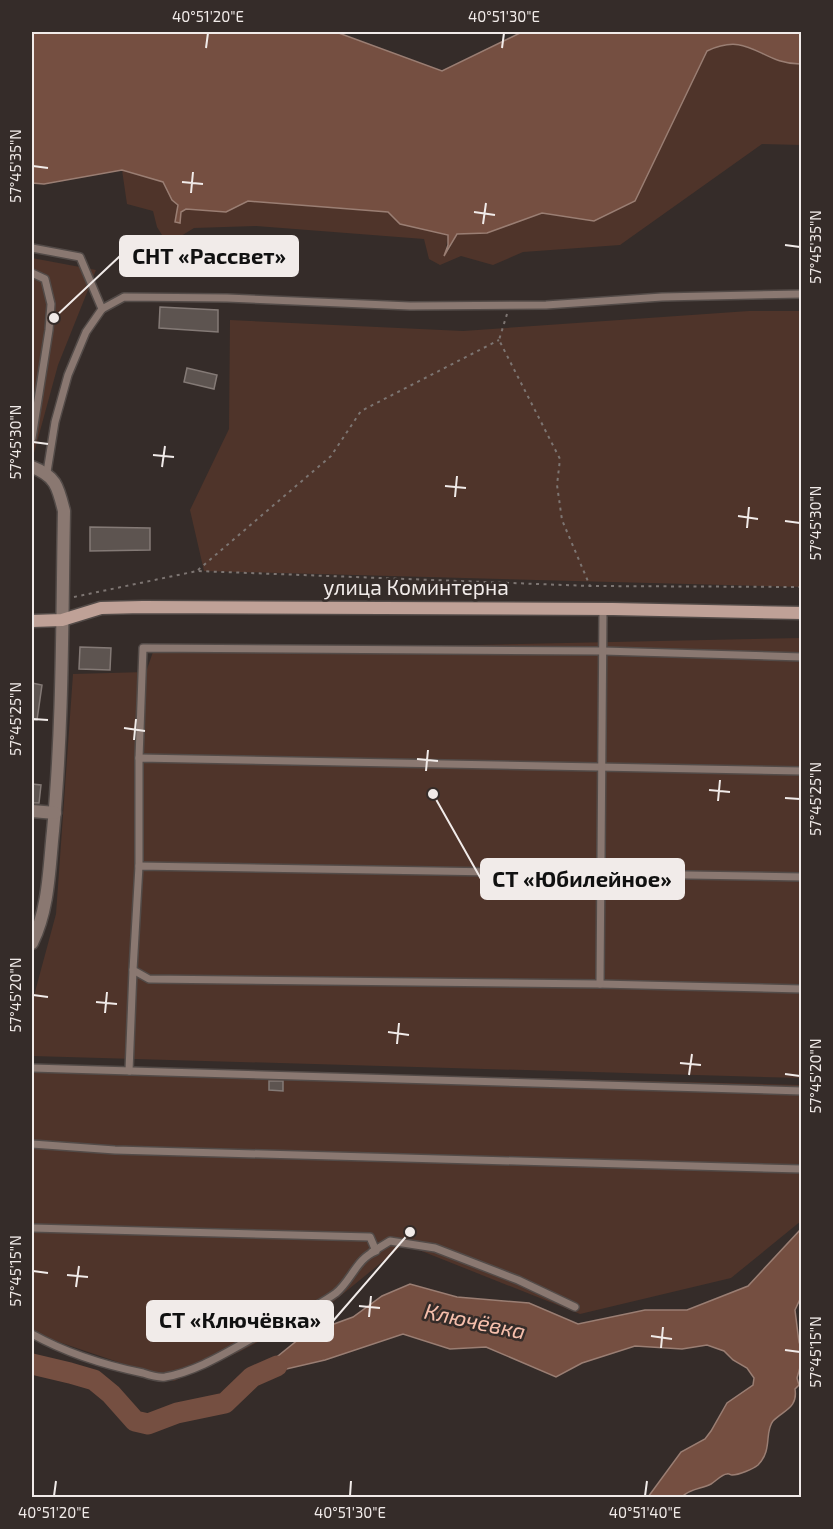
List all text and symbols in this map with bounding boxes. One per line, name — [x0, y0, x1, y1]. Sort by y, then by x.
text: 40°51'20"E — [172, 7, 244, 25]
text: 40°51'30"E — [468, 7, 540, 25]
text: 57°45'35"N — [6, 129, 24, 203]
text: 57°45'35"N — [806, 210, 824, 284]
callout: СНТ «Рассвет» — [120, 236, 298, 276]
text: СНТ «Рассвет» — [132, 242, 286, 268]
text: 57°45'30"N — [6, 405, 24, 479]
text: 57°45'30"N — [806, 486, 824, 560]
street label: улица Коминтерна — [323, 574, 509, 600]
text: 57°45'25"N — [6, 682, 24, 756]
text: 57°45'25"N — [806, 762, 824, 836]
callout: СТ «Юбилейное» — [481, 859, 684, 899]
text: СТ «Юбилейное» — [492, 865, 672, 891]
text: 57°45'20"N — [6, 958, 24, 1032]
text: 57°45'20"N — [806, 1039, 824, 1113]
text: 57°45'15"N — [6, 1235, 24, 1307]
water label: Ключёвка — [422, 1297, 528, 1343]
callout: СТ «Ключёвка» — [147, 1301, 333, 1341]
text: СТ «Ключёвка» — [159, 1306, 321, 1332]
text: 57°45'15"N — [806, 1316, 824, 1388]
text: 40°51'20"E — [18, 1503, 90, 1521]
text: 40°51'30"E — [314, 1503, 386, 1521]
text: 40°51'40"E — [609, 1503, 681, 1521]

